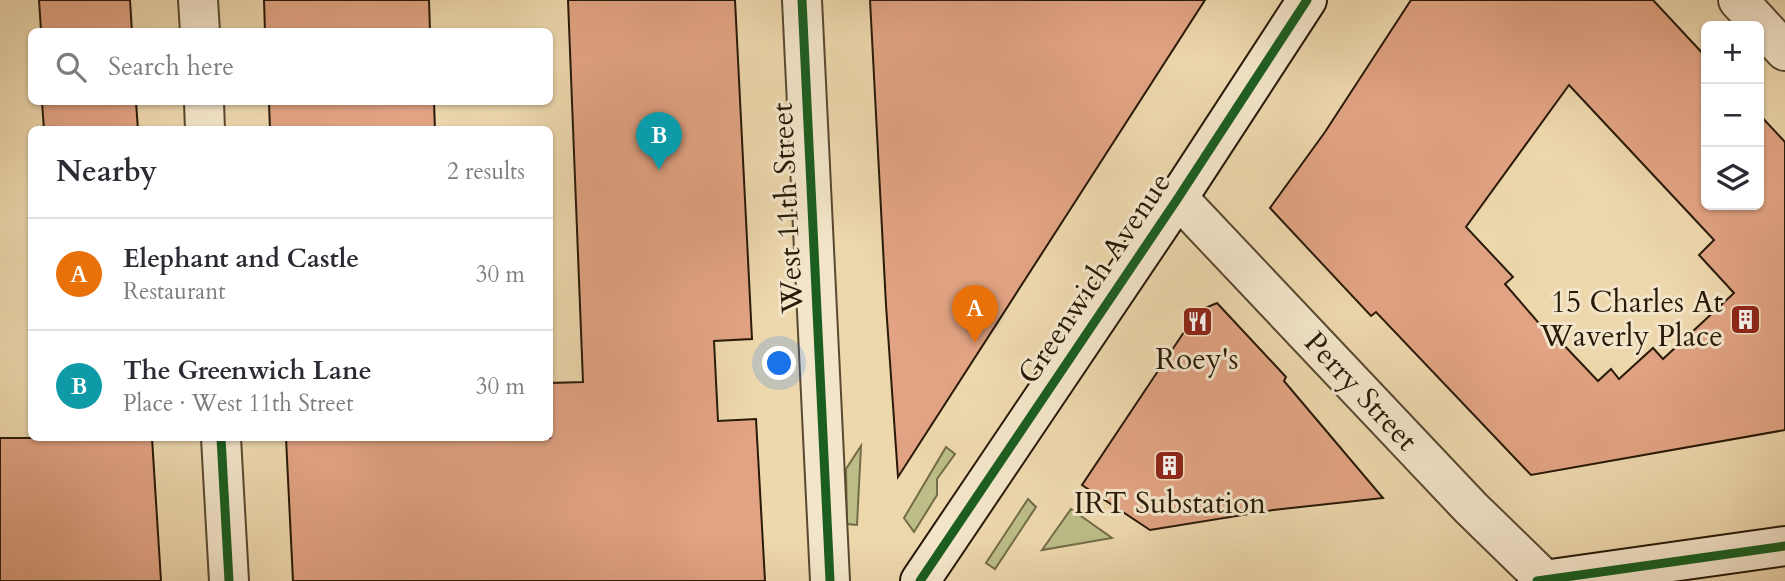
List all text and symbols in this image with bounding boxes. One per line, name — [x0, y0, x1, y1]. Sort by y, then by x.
map controls — [1701, 21, 1764, 210]
button: + — [1701, 21, 1764, 84]
search box — [28, 28, 553, 105]
icon: search — [52, 48, 90, 86]
text: Search here — [108, 49, 234, 84]
button: − — [1701, 84, 1764, 147]
street label: West 11th Street — [761, 101, 814, 316]
pin: B — [636, 112, 682, 170]
button: layers — [1701, 147, 1764, 210]
text: Nearby — [56, 151, 157, 192]
text: 2 results — [447, 156, 525, 187]
street label: Greenwich Avenue — [1008, 164, 1180, 392]
text: Elephant and Castle — [123, 241, 359, 276]
text: A — [70, 259, 88, 290]
text: 30 m — [476, 259, 525, 290]
text: Restaurant — [123, 276, 226, 307]
place label: 15 Charles At Waverly Place — [1539, 282, 1724, 357]
pin: A — [952, 285, 998, 343]
building icon: 15 Charles At Waverly Place — [1729, 302, 1763, 336]
restaurant icon: Roey's — [1180, 304, 1214, 338]
street label: Perry Street — [1295, 323, 1427, 460]
place label: Roey's — [1155, 339, 1239, 380]
your location — [762, 346, 796, 380]
text: The Greenwich Lane — [123, 353, 372, 388]
text: B — [71, 371, 87, 402]
text: 30 m — [476, 371, 525, 402]
text: Place · West 11th Street — [123, 388, 353, 419]
building icon: IRT Substation — [1153, 448, 1187, 482]
place label: IRT Substation — [1074, 483, 1266, 524]

